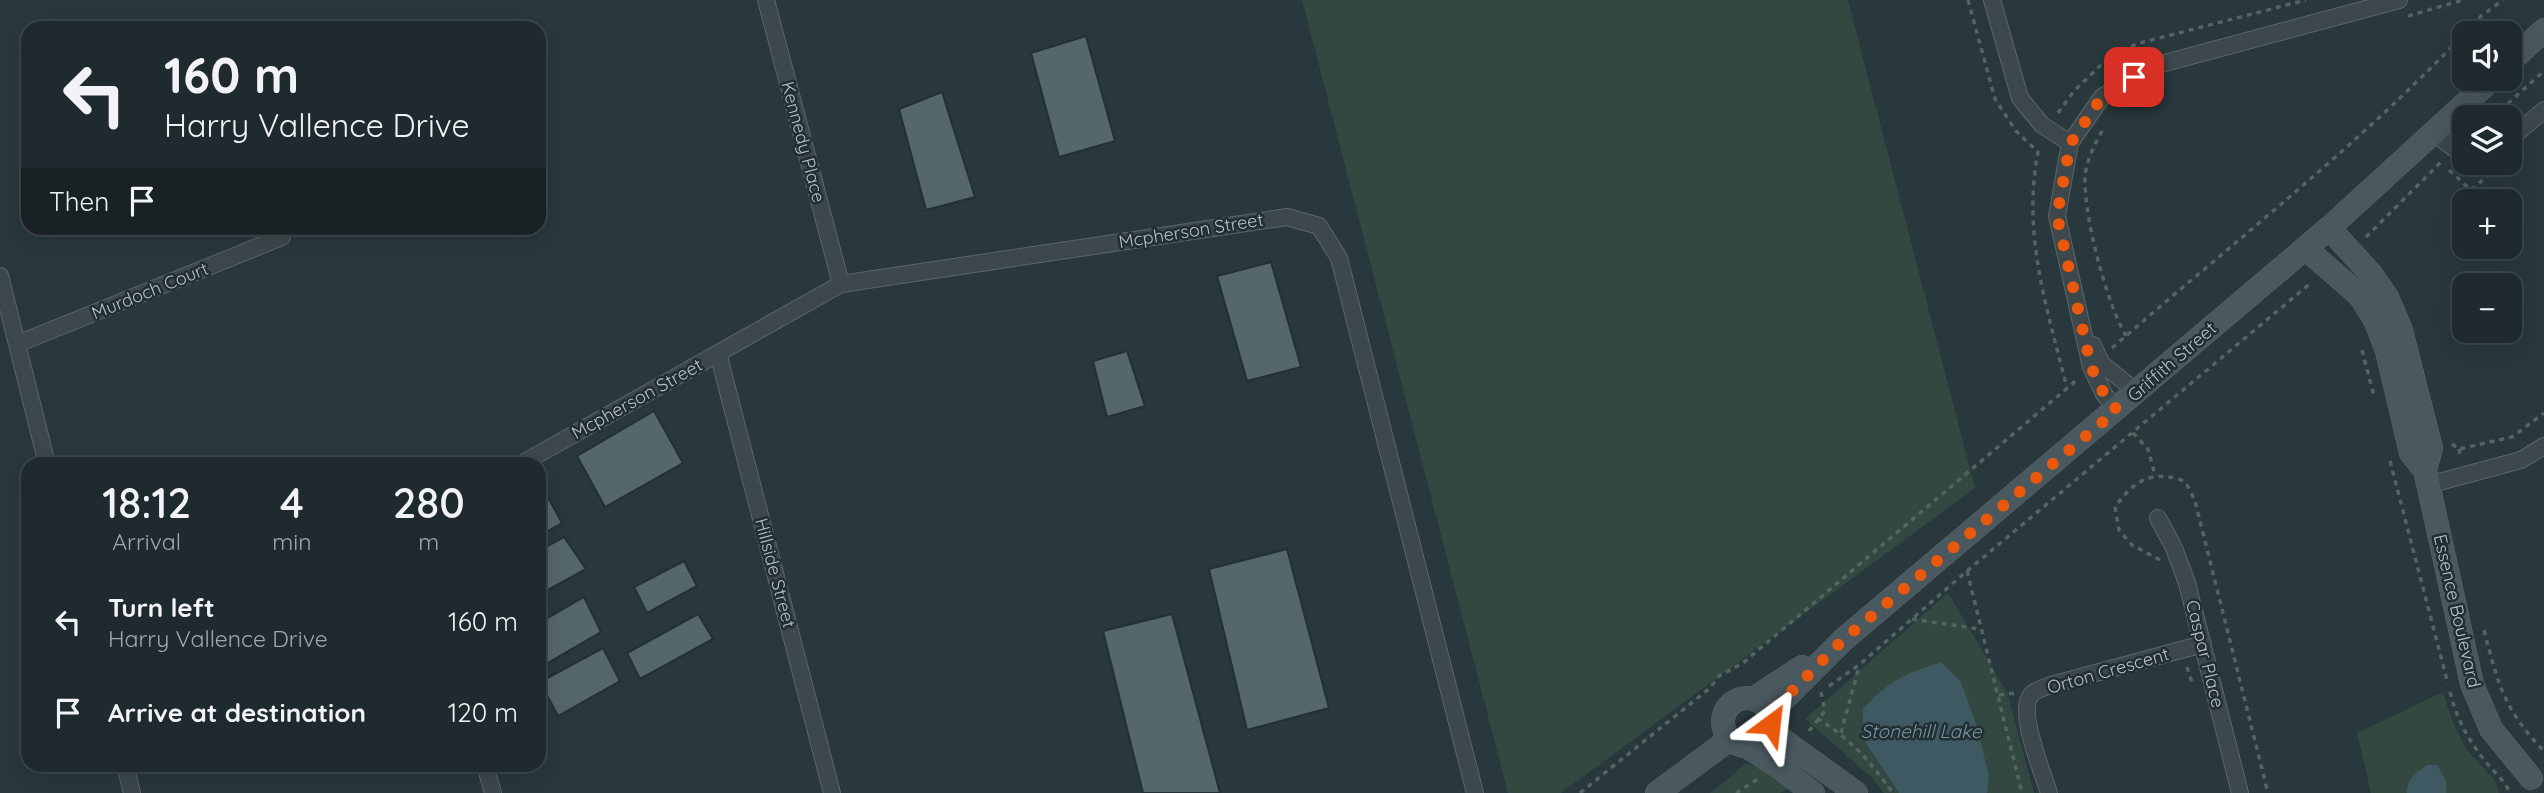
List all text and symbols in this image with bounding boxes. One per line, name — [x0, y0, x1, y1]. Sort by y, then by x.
map controls — [2452, 21, 2522, 343]
button: sound — [2452, 21, 2522, 91]
text: 160 m — [164, 44, 299, 105]
pin — [2104, 47, 2164, 107]
icon: left — [49, 49, 140, 140]
icon: arrive — [2115, 58, 2153, 96]
street label: Kennedy Place — [776, 79, 831, 205]
text: Harry Vallence Drive — [164, 105, 470, 145]
button: layers — [2452, 105, 2522, 175]
icon: arrive — [123, 182, 161, 220]
text: Then — [49, 185, 109, 218]
button: + — [2452, 189, 2522, 259]
street label: Mcpherson Street — [1117, 208, 1265, 253]
street label: Murdoch Court — [88, 257, 212, 324]
button: − — [2452, 273, 2522, 343]
street label: Griffith Street — [2122, 317, 2221, 407]
street label: Mcpherson Street — [567, 353, 706, 444]
text: 18:12 — [102, 476, 191, 529]
text: 4 — [280, 476, 304, 529]
text: 280 — [393, 476, 465, 529]
street label: Hillside Street — [750, 516, 801, 630]
text: Arrival — [112, 527, 181, 556]
text: min — [272, 527, 312, 556]
text: m — [418, 527, 439, 556]
street label: Essence Boulevard — [2429, 532, 2486, 690]
text: Turn left — [108, 591, 215, 624]
street label: Caspar Place — [2181, 598, 2230, 710]
icon: left — [49, 603, 87, 641]
text: 160 m — [448, 605, 518, 638]
text: Harry Vallence Drive — [108, 624, 328, 653]
street label: Orton Crescent — [2044, 642, 2172, 699]
position arrow — [1734, 687, 1808, 761]
icon: arrive — [49, 694, 87, 732]
text: Arrive at destination — [108, 696, 366, 729]
text: 120 m — [448, 696, 518, 729]
water label: Stonehill Lake — [1860, 719, 1983, 743]

